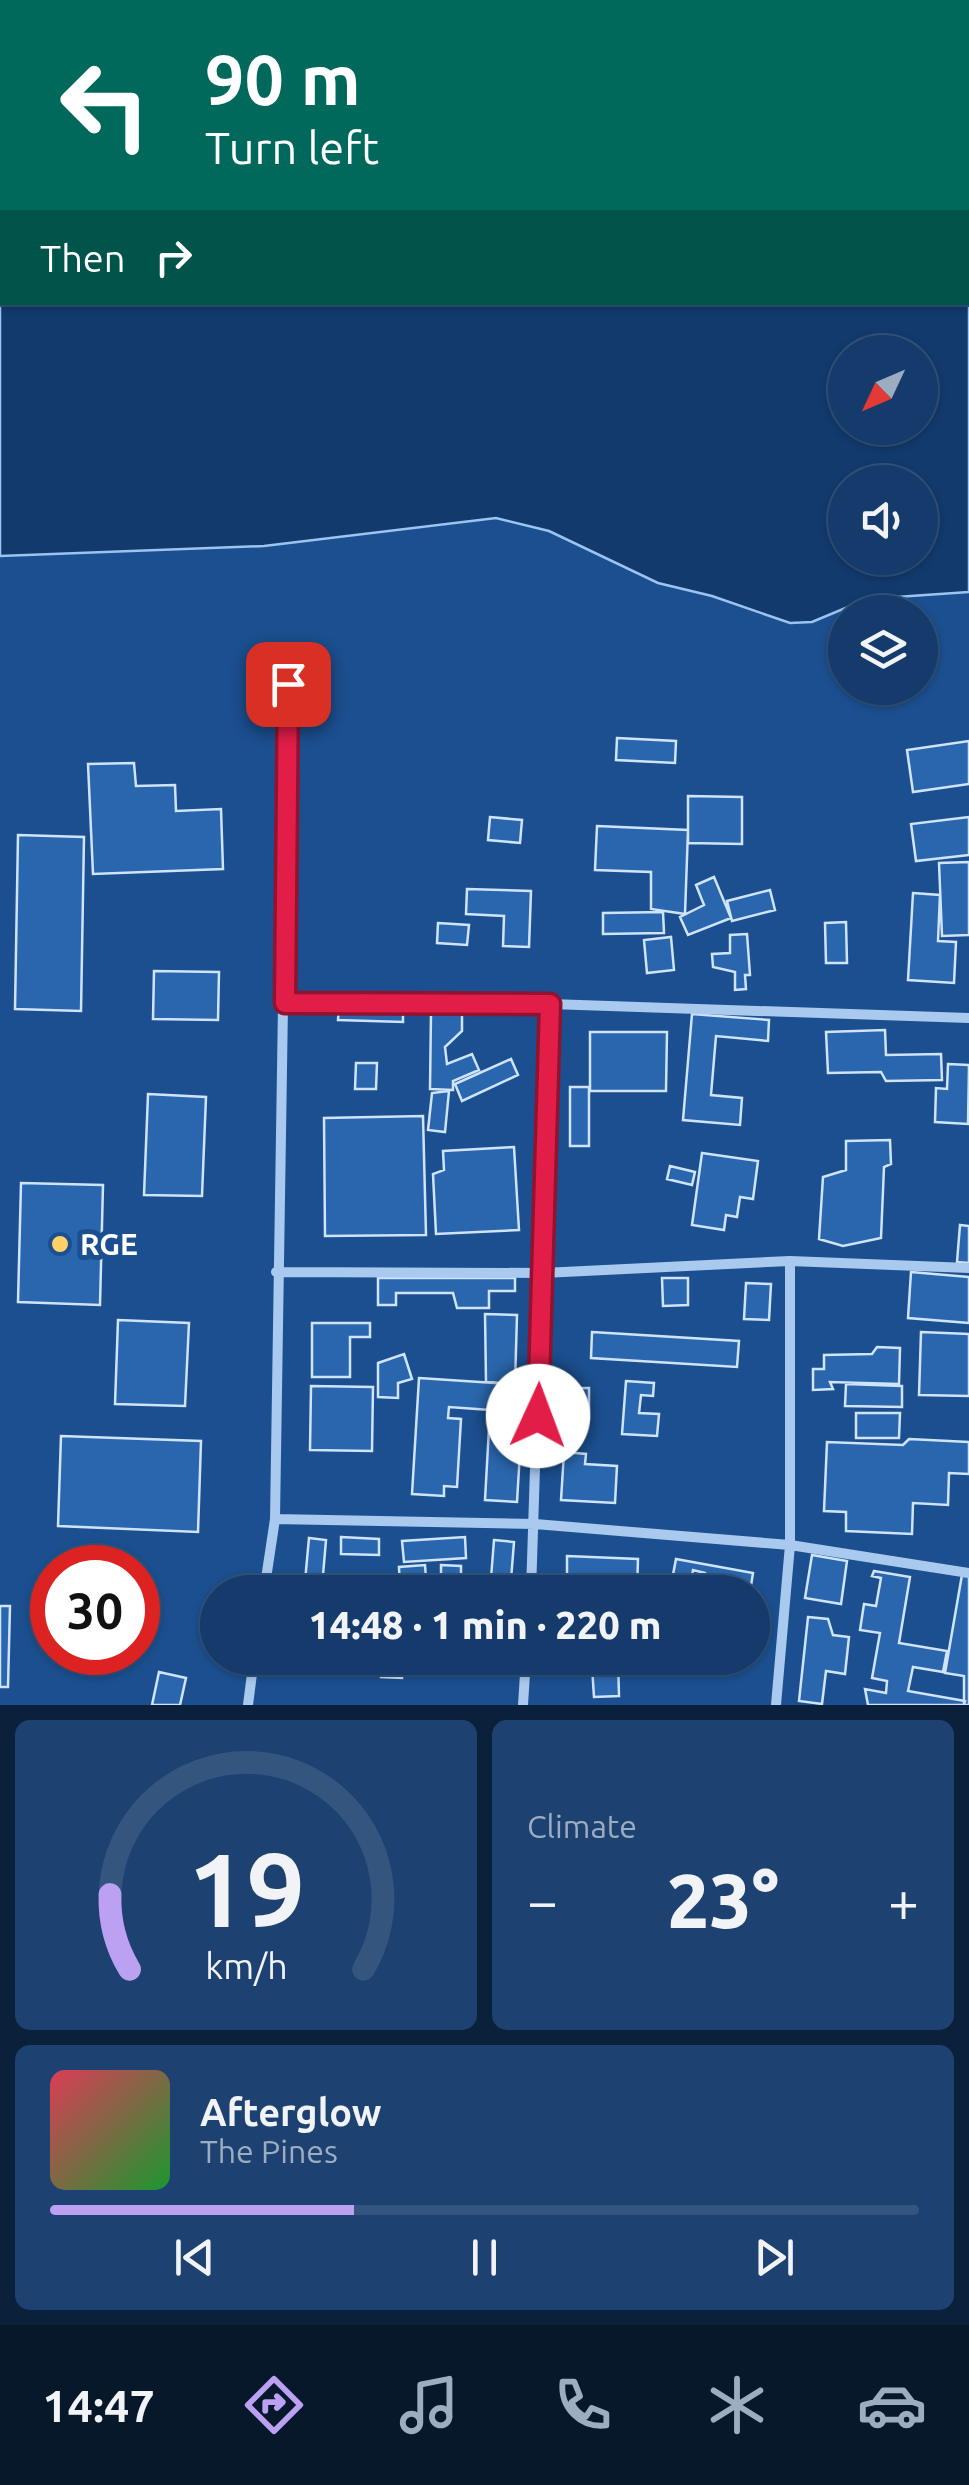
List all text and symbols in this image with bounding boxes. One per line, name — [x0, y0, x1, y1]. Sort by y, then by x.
icon: left — [40, 40, 170, 170]
text: 90 m — [205, 40, 361, 118]
text: Turn left — [205, 122, 379, 173]
icon: right — [146, 230, 201, 285]
text: Then — [40, 237, 126, 279]
north arrow — [828, 335, 938, 445]
map controls — [828, 335, 938, 705]
button: sound — [828, 465, 938, 575]
button: layers — [828, 595, 938, 705]
pin — [246, 642, 331, 727]
icon: arrive — [261, 657, 316, 712]
place label: RGE — [80, 1227, 138, 1261]
marker: RGE — [49, 1233, 71, 1255]
position arrow — [486, 1364, 590, 1468]
speed limit sign: 30 — [30, 1545, 160, 1675]
text: 14:48 · 1 min · 220 m — [308, 1604, 662, 1646]
text: Climate — [527, 1808, 637, 1844]
text: 19 — [187, 1830, 305, 1947]
text: 23° — [667, 1858, 779, 1942]
text: − — [527, 1870, 558, 1931]
text: + — [888, 1870, 919, 1931]
text: km/h — [205, 1946, 287, 1986]
text: Afterglow — [200, 2091, 382, 2133]
text: The Pines — [200, 2133, 338, 2169]
icon: previous — [167, 2230, 222, 2285]
icon: pause — [457, 2230, 512, 2285]
icon: next — [747, 2230, 802, 2285]
icon: directions — [239, 2370, 309, 2440]
icon: music — [394, 2370, 464, 2440]
icon: phone — [548, 2370, 618, 2440]
icon: climate — [702, 2370, 772, 2440]
icon: car — [857, 2370, 927, 2440]
text: 14:47 — [42, 2380, 155, 2431]

